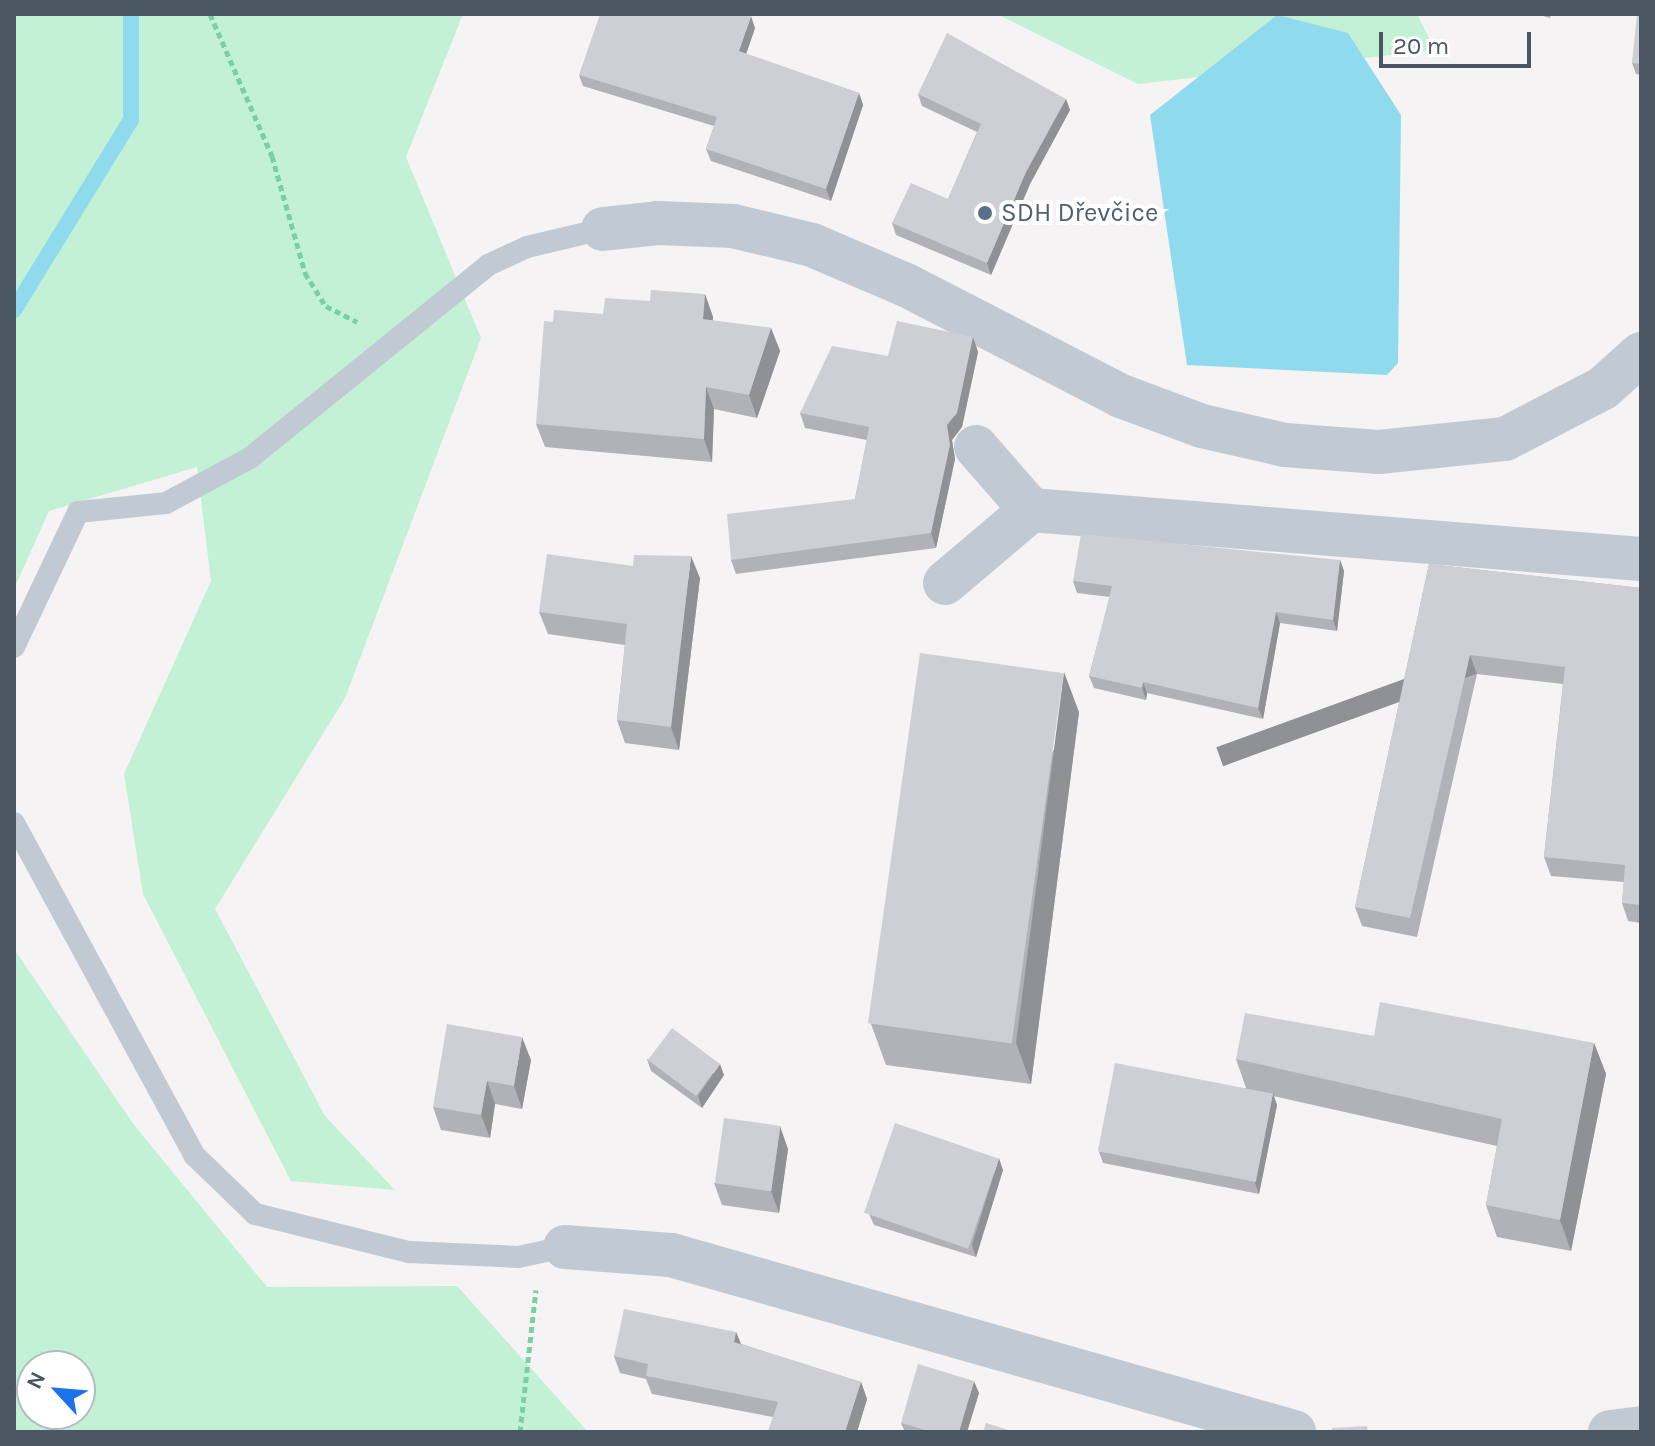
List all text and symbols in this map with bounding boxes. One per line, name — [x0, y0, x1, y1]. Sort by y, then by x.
scale bar — [1383, 16, 1535, 66]
text: 20 m — [1393, 32, 1449, 60]
place label: SDH Dřevčice — [1001, 197, 1158, 229]
marker: SDH Dřevčice — [976, 204, 994, 222]
north arrow — [16, 1350, 96, 1430]
text: N — [21, 1368, 51, 1393]

